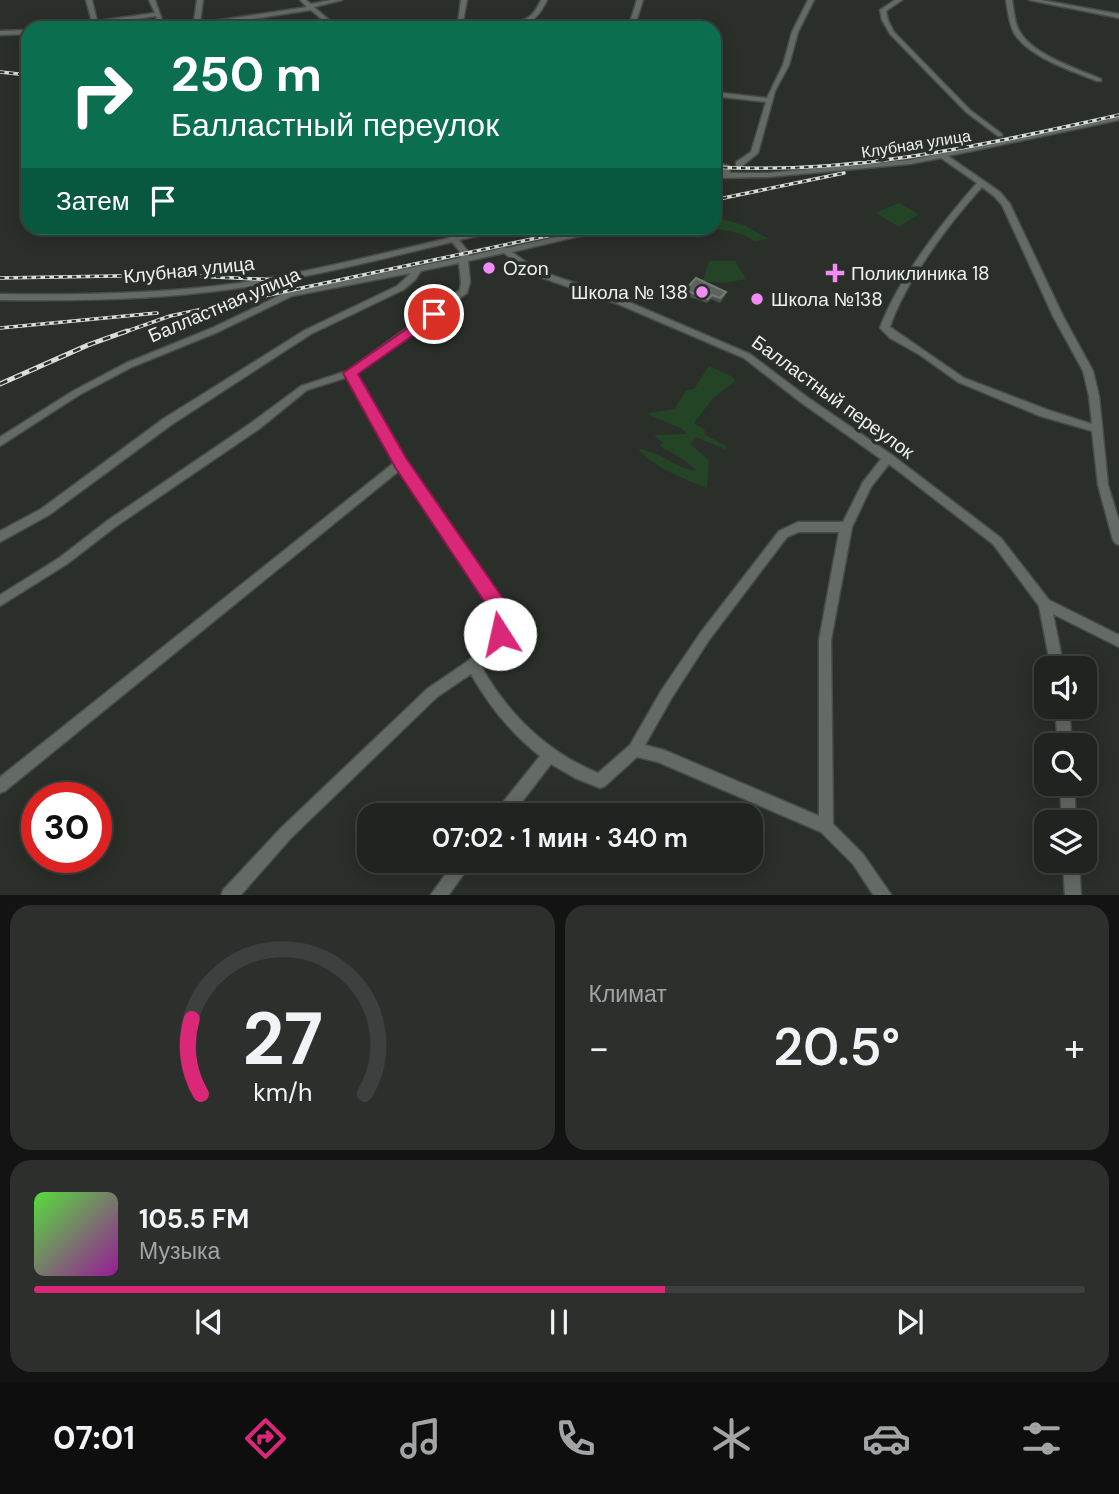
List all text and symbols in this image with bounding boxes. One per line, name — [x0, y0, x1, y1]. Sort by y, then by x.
text: 250 m — [171, 42, 322, 106]
icon: right — [56, 49, 147, 140]
text: Балластный переулок — [171, 104, 499, 146]
street label: Клубная улица — [860, 125, 972, 163]
icon: arrive — [144, 182, 182, 220]
text: Затем — [56, 184, 130, 218]
street label: Клубная улица — [122, 251, 256, 289]
place label: Ozon — [503, 256, 549, 281]
marker: Ozon — [481, 260, 497, 276]
place label: Поликлиника 18 — [851, 261, 990, 286]
street label: Балластная улица — [144, 262, 304, 348]
marker: Поликлиника 18 — [825, 263, 845, 283]
place label: Школа № 138 — [571, 280, 688, 305]
pin — [404, 284, 464, 344]
marker: Школа № 138 — [694, 284, 710, 300]
place label: Школа №138 — [771, 287, 883, 312]
marker: Школа №138 — [749, 291, 765, 307]
icon: arrive — [415, 295, 453, 333]
street label: Балластный переулок — [747, 330, 920, 465]
position arrow — [463, 597, 537, 671]
map controls — [1034, 656, 1097, 873]
button: sound — [1034, 656, 1097, 719]
button: search — [1034, 733, 1097, 796]
speed limit sign: 30 — [21, 782, 112, 873]
button: layers — [1034, 810, 1097, 873]
text: 07:02 · 1 мин · 340 m — [432, 821, 688, 855]
text: Климат — [589, 979, 667, 1009]
text: 27 — [242, 992, 323, 1087]
text: 20.5° — [773, 1013, 900, 1081]
text: − — [589, 1023, 609, 1073]
text: + — [1064, 1023, 1085, 1073]
text: km/h — [253, 1075, 312, 1108]
text: 105.5 FM — [139, 1202, 249, 1236]
text: Музыка — [139, 1236, 220, 1266]
icon: previous — [190, 1303, 228, 1341]
icon: pause — [540, 1303, 578, 1341]
icon: next — [891, 1303, 929, 1341]
icon: directions — [241, 1414, 290, 1463]
icon: music — [396, 1414, 445, 1463]
icon: phone — [551, 1414, 600, 1463]
icon: climate — [707, 1414, 756, 1463]
icon: car — [862, 1414, 911, 1463]
icon: filters — [1017, 1414, 1066, 1463]
text: 07:01 — [53, 1417, 135, 1459]

